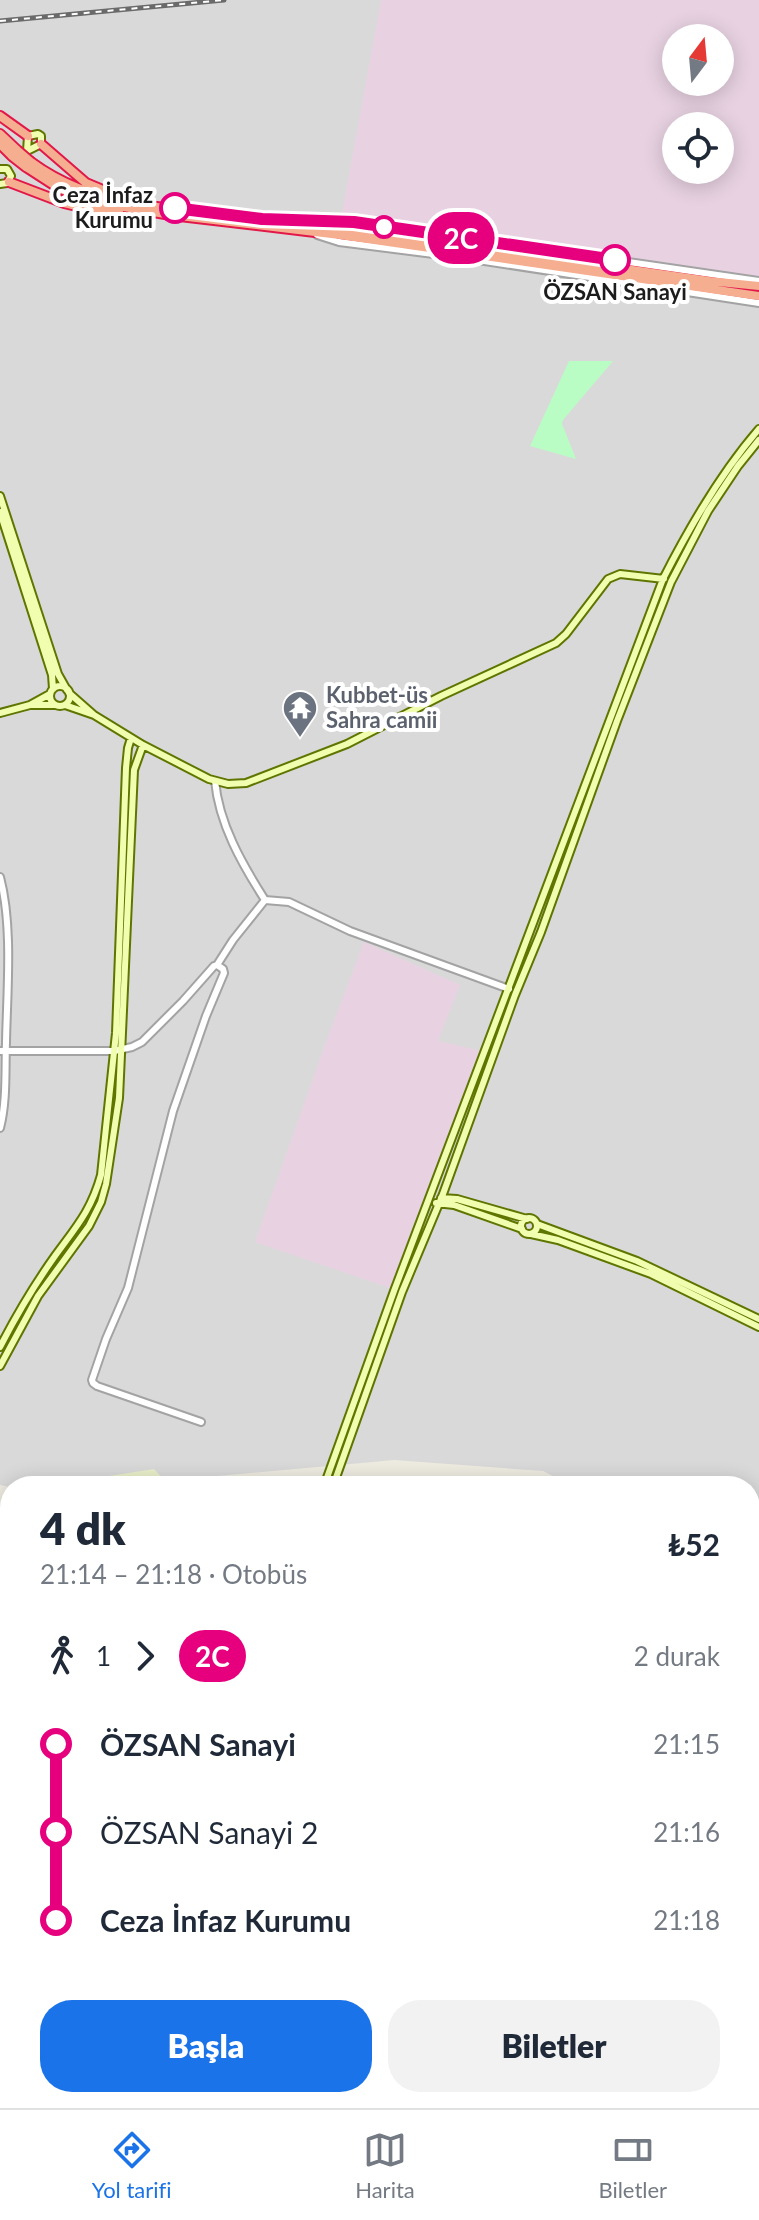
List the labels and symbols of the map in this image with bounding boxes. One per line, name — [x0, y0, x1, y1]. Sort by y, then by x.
north arrow — [662, 24, 734, 96]
place label: Ceza İnfaz Kurumu — [53, 181, 153, 233]
marker: Ceza İnfaz Kurumu — [160, 193, 190, 223]
line badge: 2C — [425, 212, 497, 264]
unlabelled marker — [373, 216, 395, 238]
marker: ÖZSAN Sanayi — [600, 245, 630, 275]
place label: ÖZSAN Sanayi — [543, 278, 687, 305]
place label: Kubbet-üs Sahra camii — [326, 681, 437, 733]
temple icon: Kubbet-üs Sahra camii — [281, 689, 319, 739]

